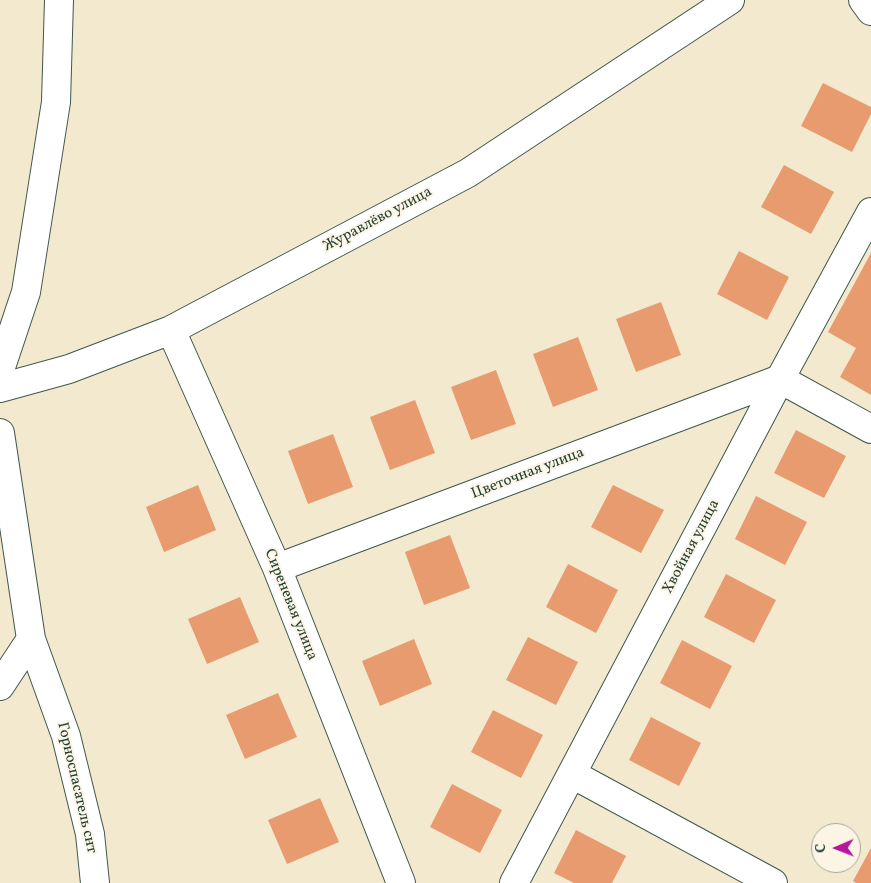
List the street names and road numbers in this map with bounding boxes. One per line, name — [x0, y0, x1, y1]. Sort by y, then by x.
street label: Журавлёво улица — [320, 184, 436, 256]
street label: Цветочная улица — [469, 444, 587, 504]
street label: Хвойная улица — [660, 497, 724, 597]
street label: Сиреневая улица — [259, 547, 321, 663]
street label: Горноспасатель снт — [52, 721, 100, 855]

